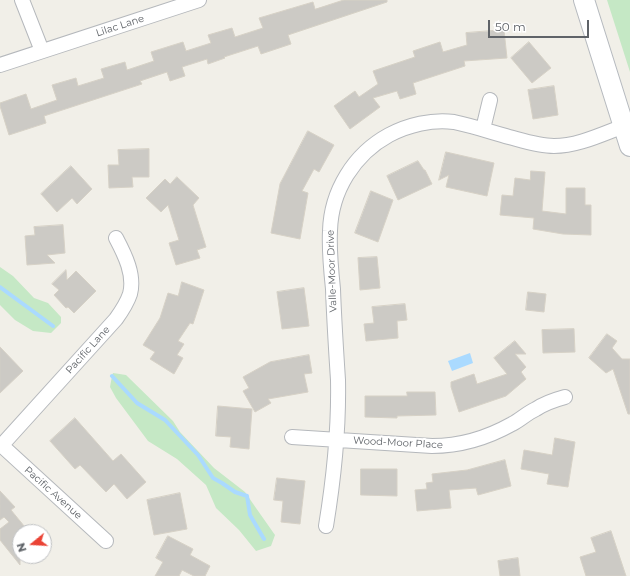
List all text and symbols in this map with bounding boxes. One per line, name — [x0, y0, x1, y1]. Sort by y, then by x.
scale bar — [490, 12, 591, 38]
street label: Lilac Lane — [94, 13, 146, 39]
text: 50 m — [495, 19, 526, 34]
street label: Valle-Moor Drive — [325, 230, 339, 312]
street label: Pacific Lane — [63, 324, 113, 376]
street label: Wood-Moor Place — [353, 435, 443, 451]
street label: Pacific Avenue — [22, 464, 84, 522]
north arrow — [12, 524, 52, 564]
text: N — [14, 541, 30, 554]

